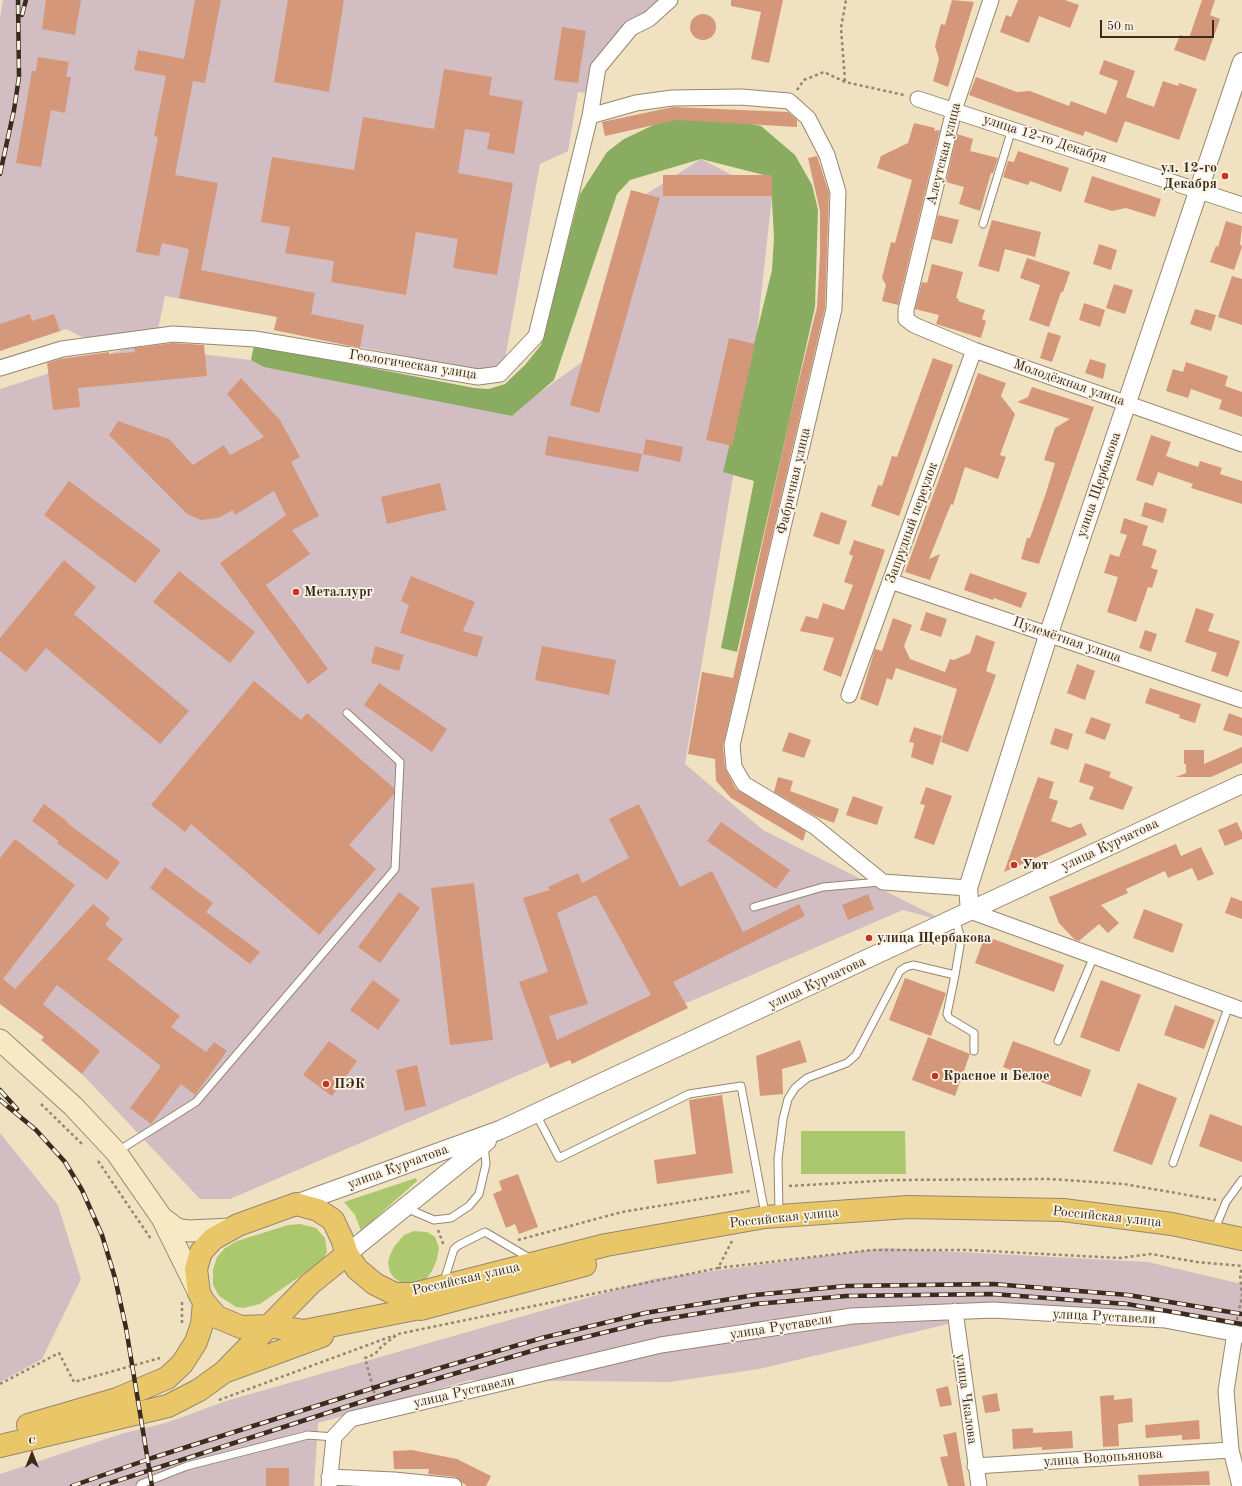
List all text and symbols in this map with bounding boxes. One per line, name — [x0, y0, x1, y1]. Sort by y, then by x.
scale bar — [1102, 12, 1216, 38]
text: 50 m — [1107, 21, 1134, 33]
street label: Алеутская улица — [923, 101, 965, 207]
street label: улица 12-го Декабря — [981, 111, 1109, 167]
place label: ул. 12-го Декабря — [1161, 160, 1217, 192]
marker: ул. 12-го Декабря — [1220, 171, 1230, 181]
street label: Геологическая улица — [348, 347, 478, 383]
street label: Молодёжная улица — [1011, 356, 1127, 410]
street label: Фабричная улица — [774, 426, 814, 536]
street label: улица Щербакова — [1073, 430, 1125, 540]
street label: Запрудный переулок — [882, 460, 942, 586]
place label: Металлург — [304, 584, 373, 600]
marker: Металлург — [291, 587, 301, 597]
street label: Пулемётная улица — [1010, 614, 1124, 666]
street label: улица Курчатова — [1059, 815, 1161, 875]
place label: Уют — [1022, 857, 1048, 873]
marker: Уют — [1009, 860, 1019, 870]
place label: улица Щербакова — [877, 930, 991, 946]
marker: улица Щербакова — [864, 933, 874, 943]
street label: улица Курчатова — [766, 953, 868, 1013]
place label: Красное и Белое — [943, 1068, 1050, 1084]
marker: Красное и Белое — [930, 1071, 940, 1081]
place label: ПЭК — [334, 1076, 365, 1092]
marker: ПЭК — [321, 1079, 331, 1089]
street label: улица Курчатова — [345, 1141, 451, 1193]
street label: Российская улица — [1051, 1203, 1163, 1231]
street label: Российская улица — [728, 1204, 840, 1232]
street label: Российская улица — [411, 1258, 521, 1300]
street label: улица Руставели — [1052, 1306, 1156, 1328]
street label: улица Руставели — [729, 1311, 833, 1343]
street label: улица Чкалова — [951, 1352, 981, 1446]
street label: улица Руставели — [412, 1372, 516, 1412]
north arrow — [12, 1434, 52, 1474]
text: С — [28, 1436, 36, 1447]
street label: улица Водопьянова — [1043, 1445, 1163, 1471]

